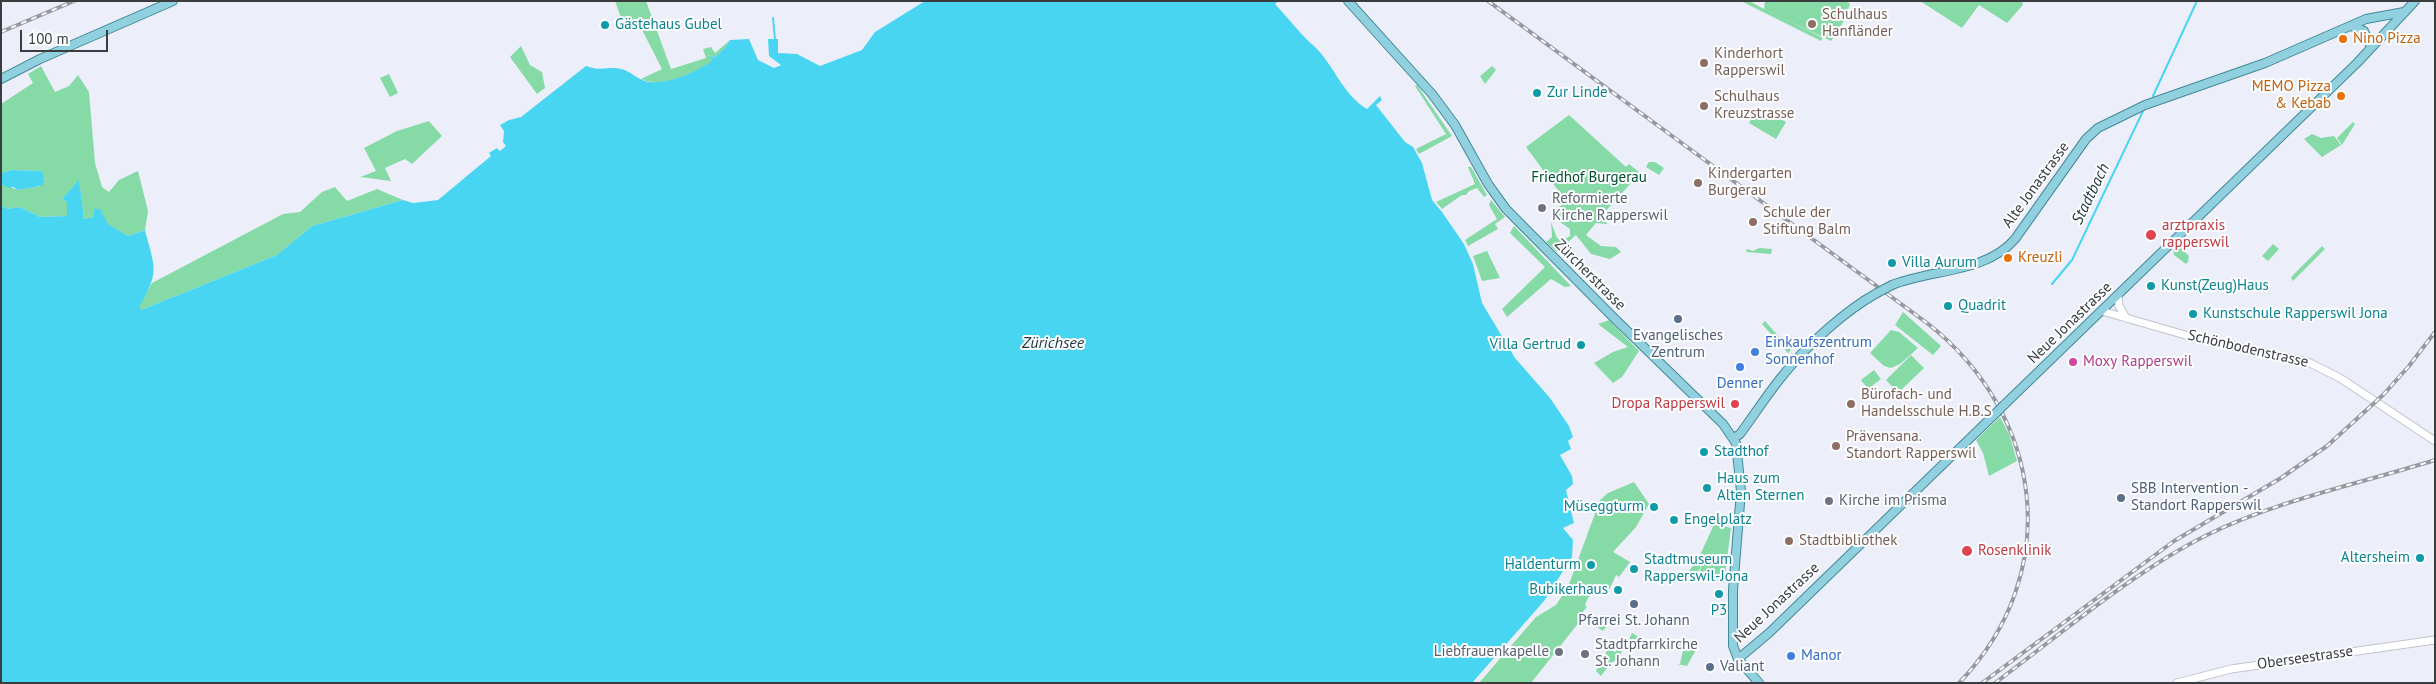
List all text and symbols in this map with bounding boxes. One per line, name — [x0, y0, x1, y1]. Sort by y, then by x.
place label: Schulhaus Hanfländer — [1822, 6, 1893, 41]
place label: Gästehaus Gubel — [615, 16, 722, 34]
marker: Schulhaus Hanfländer — [1806, 18, 1818, 30]
marker: Gästehaus Gubel — [599, 19, 611, 31]
scale bar — [22, 20, 110, 52]
text: 100 m — [28, 29, 69, 48]
place label: Nino Pizza — [2353, 30, 2421, 48]
marker: Nino Pizza — [2337, 33, 2349, 45]
place label: Kinderhort Rapperswil — [1714, 45, 1785, 80]
marker: Kinderhort Rapperswil — [1698, 57, 1710, 69]
place label: MEMO Pizza & Kebab — [2252, 78, 2331, 113]
place label: Zur Linde — [1547, 84, 1608, 102]
marker: Zur Linde — [1531, 87, 1543, 99]
place label: Schulhaus Kreuzstrasse — [1714, 88, 1794, 123]
marker: MEMO Pizza & Kebab — [2335, 90, 2347, 102]
marker: Schulhaus Kreuzstrasse — [1698, 100, 1710, 112]
street label: Alte Jonastrasse — [1999, 138, 2073, 232]
water label: Stadtbach — [2068, 160, 2114, 228]
place label: Kindergarten Burgerau — [1708, 165, 1792, 200]
park label: Friedhof Burgerau — [1531, 169, 1647, 187]
marker: Kindergarten Burgerau — [1692, 177, 1704, 189]
place label: Reformierte Kirche Rapperswil — [1552, 190, 1668, 225]
marker: Reformierte Kirche Rapperswil — [1536, 202, 1548, 214]
place label: Schule der Stiftung Balm — [1763, 204, 1851, 239]
marker: Schule der Stiftung Balm — [1747, 216, 1759, 228]
place label: arztpraxis rapperswil — [2162, 217, 2229, 252]
marker: arztpraxis rapperswil — [2144, 228, 2158, 242]
street label: Zürcherstrasse — [1551, 236, 1629, 314]
place label: Kreuzli — [2018, 249, 2063, 267]
marker: Kreuzli — [2002, 252, 2014, 264]
place label: Villa Aurum — [1902, 254, 1977, 272]
marker: Villa Aurum — [1886, 257, 1898, 269]
place label: Kunst(Zeug)Haus — [2161, 277, 2269, 295]
street label: Neue Jonastrasse — [2024, 278, 2116, 368]
marker: Kunst(Zeug)Haus — [2145, 280, 2157, 292]
place label: Quadrit — [1958, 297, 2006, 315]
marker: Quadrit — [1942, 300, 1954, 312]
place label: Kunstschule Rapperswil Jona — [2203, 305, 2388, 323]
marker: Kunstschule Rapperswil Jona — [2187, 308, 2199, 320]
marker: Evangelisches Zentrum — [1672, 313, 1684, 325]
street label: Schönbodenstrasse — [2186, 326, 2310, 372]
place label: Evangelisches Zentrum — [1633, 327, 1723, 362]
water label: Zürichsee — [1022, 333, 1084, 353]
place label: Einkaufszentrum Sonnenhof — [1765, 334, 1872, 369]
place label: Villa Gertrud — [1490, 336, 1571, 354]
marker: Villa Gertrud — [1575, 339, 1587, 351]
marker: Einkaufszentrum Sonnenhof — [1749, 346, 1761, 358]
place label: Moxy Rapperswil — [2083, 353, 2192, 371]
marker: Moxy Rapperswil — [2067, 356, 2079, 368]
marker: Denner — [1734, 361, 1746, 373]
place label: Denner — [1717, 375, 1763, 393]
place label: Bürofach- und Handelsschule H.B.S — [1861, 386, 1992, 421]
place label: Dropa Rapperswil — [1612, 395, 1725, 413]
marker: Dropa Rapperswil — [1729, 398, 1741, 410]
marker: Bürofach- und Handelsschule H.B.S — [1845, 398, 1857, 410]
place label: Prävensana. Standort Rapperswil — [1846, 428, 1976, 463]
marker: Prävensana. Standort Rapperswil — [1830, 440, 1842, 452]
place label: Stadthof — [1714, 443, 1768, 461]
marker: Stadthof — [1698, 446, 1710, 458]
place label: Haus zum Alten Sternen — [1717, 470, 1805, 505]
place label: SBB Intervention - Standort Rapperswil — [2131, 480, 2261, 515]
marker: Haus zum Alten Sternen — [1701, 482, 1713, 494]
place label: Kirche im Prisma — [1839, 492, 1947, 510]
marker: SBB Intervention - Standort Rapperswil — [2115, 492, 2127, 504]
marker: Kirche im Prisma — [1823, 495, 1835, 507]
place label: Müseggturm — [1564, 498, 1644, 516]
marker: Müseggturm — [1648, 501, 1660, 513]
place label: Engelplatz — [1684, 511, 1752, 529]
marker: Engelplatz — [1668, 514, 1680, 526]
place label: Stadtbibliothek — [1799, 532, 1897, 550]
marker: Stadtbibliothek — [1783, 535, 1795, 547]
place label: Rosenklinik — [1978, 542, 2051, 560]
marker: Rosenklinik — [1960, 544, 1974, 558]
place label: Altersheim — [2341, 549, 2410, 567]
place label: Stadtmuseum Rapperswil-Jona — [1644, 551, 1748, 586]
marker: Altersheim — [2414, 552, 2426, 564]
place label: Haldenturm — [1505, 556, 1581, 574]
marker: Haldenturm — [1585, 559, 1597, 571]
street label: Neue Jonastrasse — [1731, 559, 1823, 647]
marker: Stadtmuseum Rapperswil-Jona — [1628, 563, 1640, 575]
place label: Bubikerhaus — [1529, 581, 1608, 599]
marker: Bubikerhaus — [1612, 584, 1624, 596]
marker: P3 — [1713, 588, 1725, 600]
marker: Pfarrei St. Johann — [1628, 598, 1640, 610]
place label: P3 — [1711, 602, 1727, 620]
place label: Pfarrei St. Johann — [1578, 612, 1690, 630]
place label: Stadtpfarrkirche St. Johann — [1595, 636, 1698, 671]
street label: Oberseestrasse — [2256, 642, 2354, 674]
place label: Liebfrauenkapelle — [1434, 643, 1549, 661]
marker: Liebfrauenkapelle — [1553, 646, 1565, 658]
place label: Manor — [1801, 647, 1842, 665]
marker: Stadtpfarrkirche St. Johann — [1579, 648, 1591, 660]
marker: Manor — [1785, 650, 1797, 662]
place label: Valiant — [1720, 658, 1764, 676]
marker: Valiant — [1704, 661, 1716, 673]

